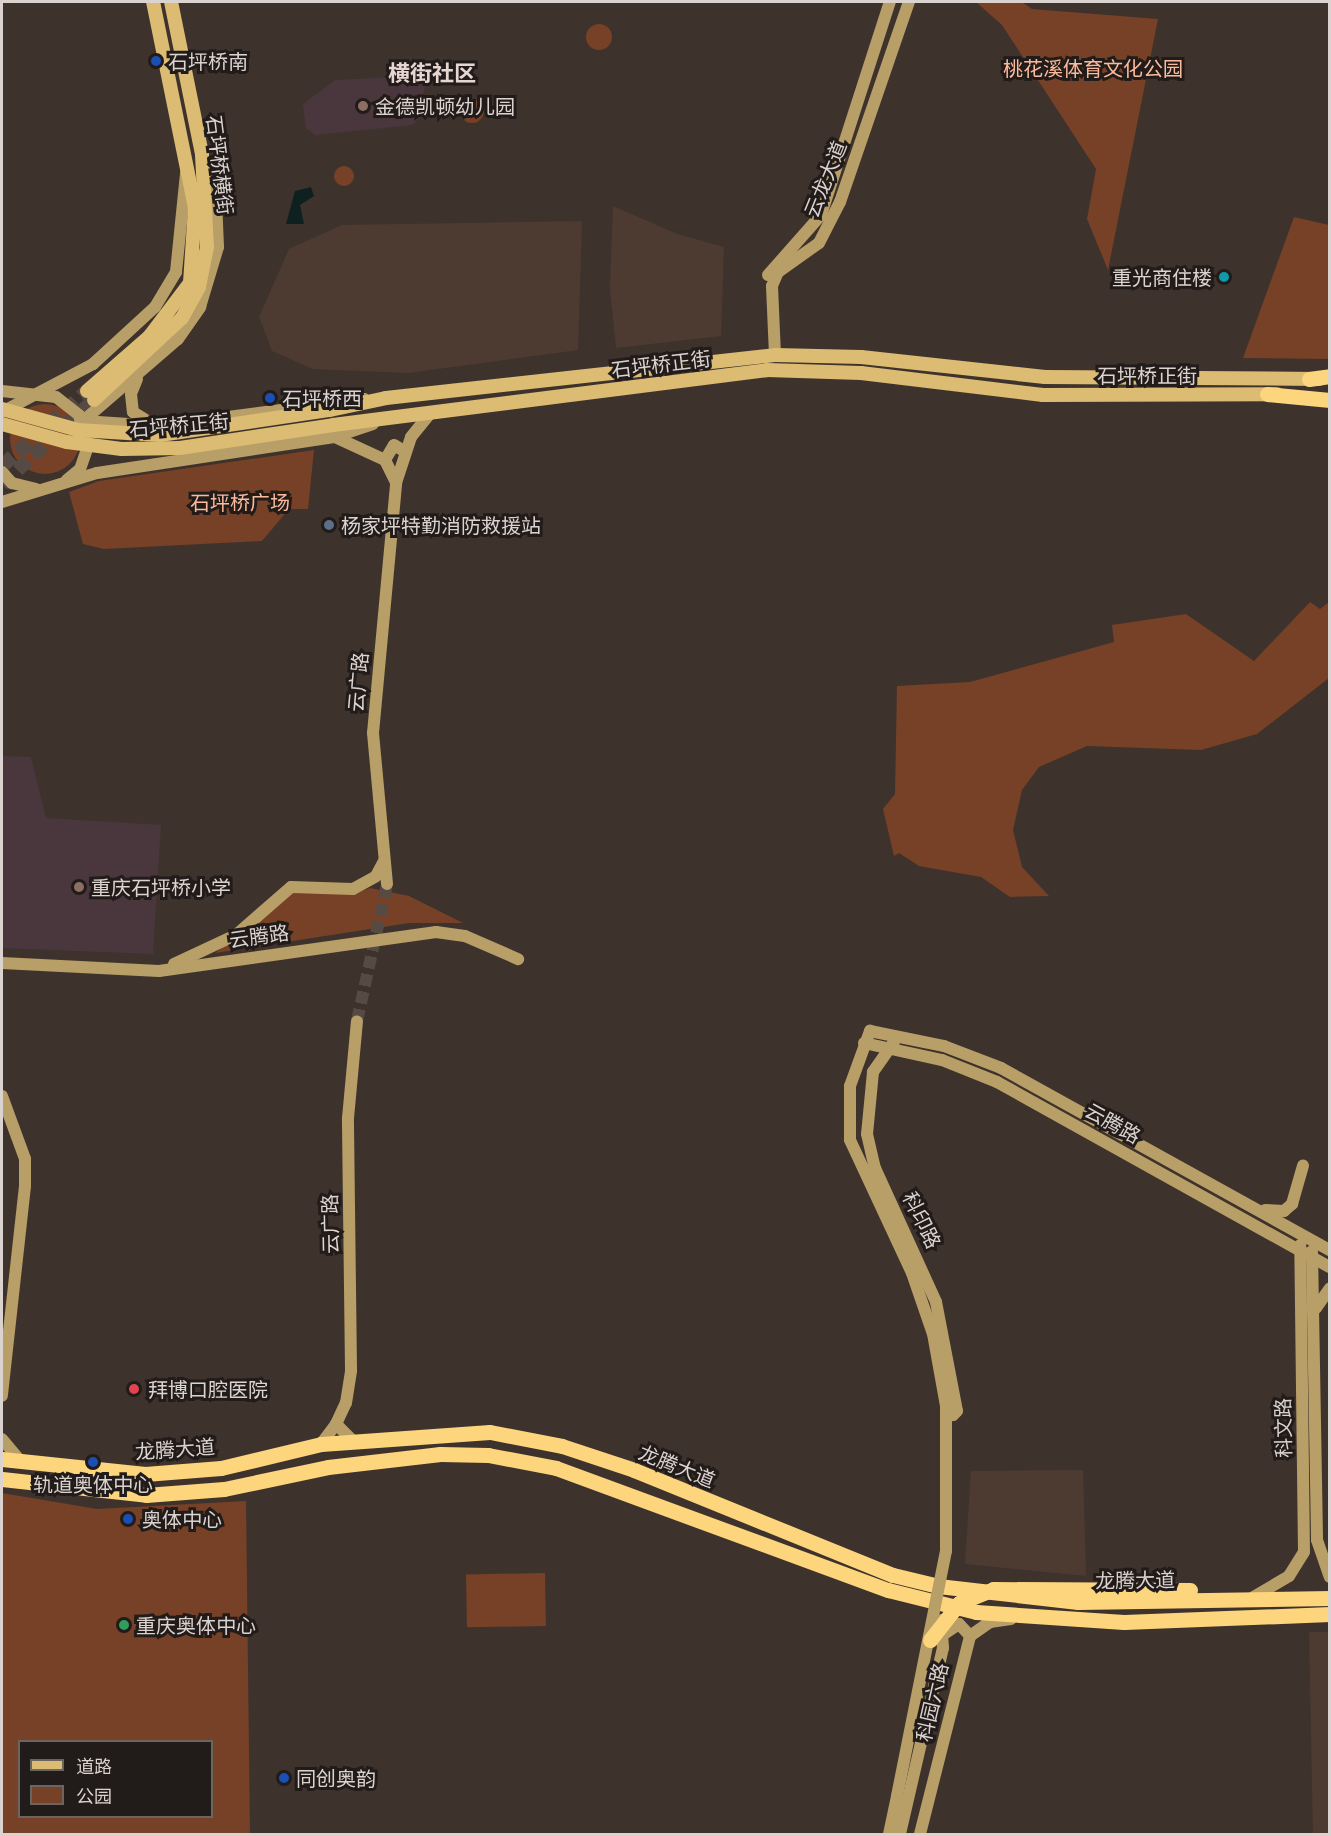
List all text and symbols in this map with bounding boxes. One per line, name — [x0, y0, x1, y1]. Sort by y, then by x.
place label: 石坪桥南 — [168, 49, 248, 73]
marker: 石坪桥南 — [149, 54, 163, 68]
park label: 桃花溪体育文化公园 — [1003, 56, 1183, 80]
district label: 横街社区 — [388, 61, 476, 87]
place label: 金德凯顿幼儿园 — [375, 94, 515, 118]
marker: 金德凯顿幼儿园 — [356, 99, 370, 113]
street label: 石坪桥横街 — [202, 114, 238, 216]
street label: 云龙大道 — [799, 137, 851, 221]
place label: 重光商住楼 — [1112, 265, 1212, 289]
marker: 重光商住楼 — [1217, 270, 1231, 284]
street label: 石坪桥正街 — [610, 346, 712, 382]
street label: 石坪桥正街 — [1097, 363, 1197, 387]
place label: 石坪桥西 — [282, 386, 362, 410]
marker: 石坪桥西 — [263, 391, 277, 405]
street label: 石坪桥正街 — [128, 409, 230, 441]
park label: 石坪桥广场 — [190, 490, 290, 514]
place label: 杨家坪特勤消防救援站 — [341, 513, 541, 537]
marker: 杨家坪特勤消防救援站 — [322, 518, 336, 532]
street label: 云广路 — [343, 651, 373, 713]
place label: 重庆石坪桥小学 — [91, 875, 231, 899]
marker: 重庆石坪桥小学 — [72, 880, 86, 894]
street label: 云腾路 — [228, 920, 290, 952]
street label: 云腾路 — [1081, 1098, 1145, 1148]
street label: 科印路 — [898, 1188, 946, 1252]
street label: 云广路 — [317, 1194, 343, 1254]
place label: 拜博口腔医院 — [148, 1377, 268, 1401]
marker: 拜博口腔医院 — [125, 1380, 143, 1398]
street label: 科文路 — [1270, 1398, 1296, 1458]
street label: 龙腾大道 — [134, 1434, 216, 1464]
street label: 龙腾大道 — [635, 1440, 719, 1492]
marker: 轨道奥体中心 — [86, 1455, 100, 1469]
place label: 轨道奥体中心 — [33, 1472, 153, 1496]
place label: 奥体中心 — [142, 1507, 222, 1531]
marker: 奥体中心 — [119, 1510, 137, 1528]
street label: 龙腾大道 — [1095, 1567, 1175, 1593]
place label: 重庆奥体中心 — [136, 1613, 256, 1637]
marker: 重庆奥体中心 — [117, 1618, 131, 1632]
street label: 科园六路 — [911, 1660, 953, 1744]
legend — [18, 1740, 213, 1818]
text: 道路 — [76, 1754, 112, 1778]
place label: 同创奥韵 — [296, 1766, 376, 1790]
marker: 同创奥韵 — [277, 1771, 291, 1785]
text: 公园 — [76, 1784, 112, 1808]

